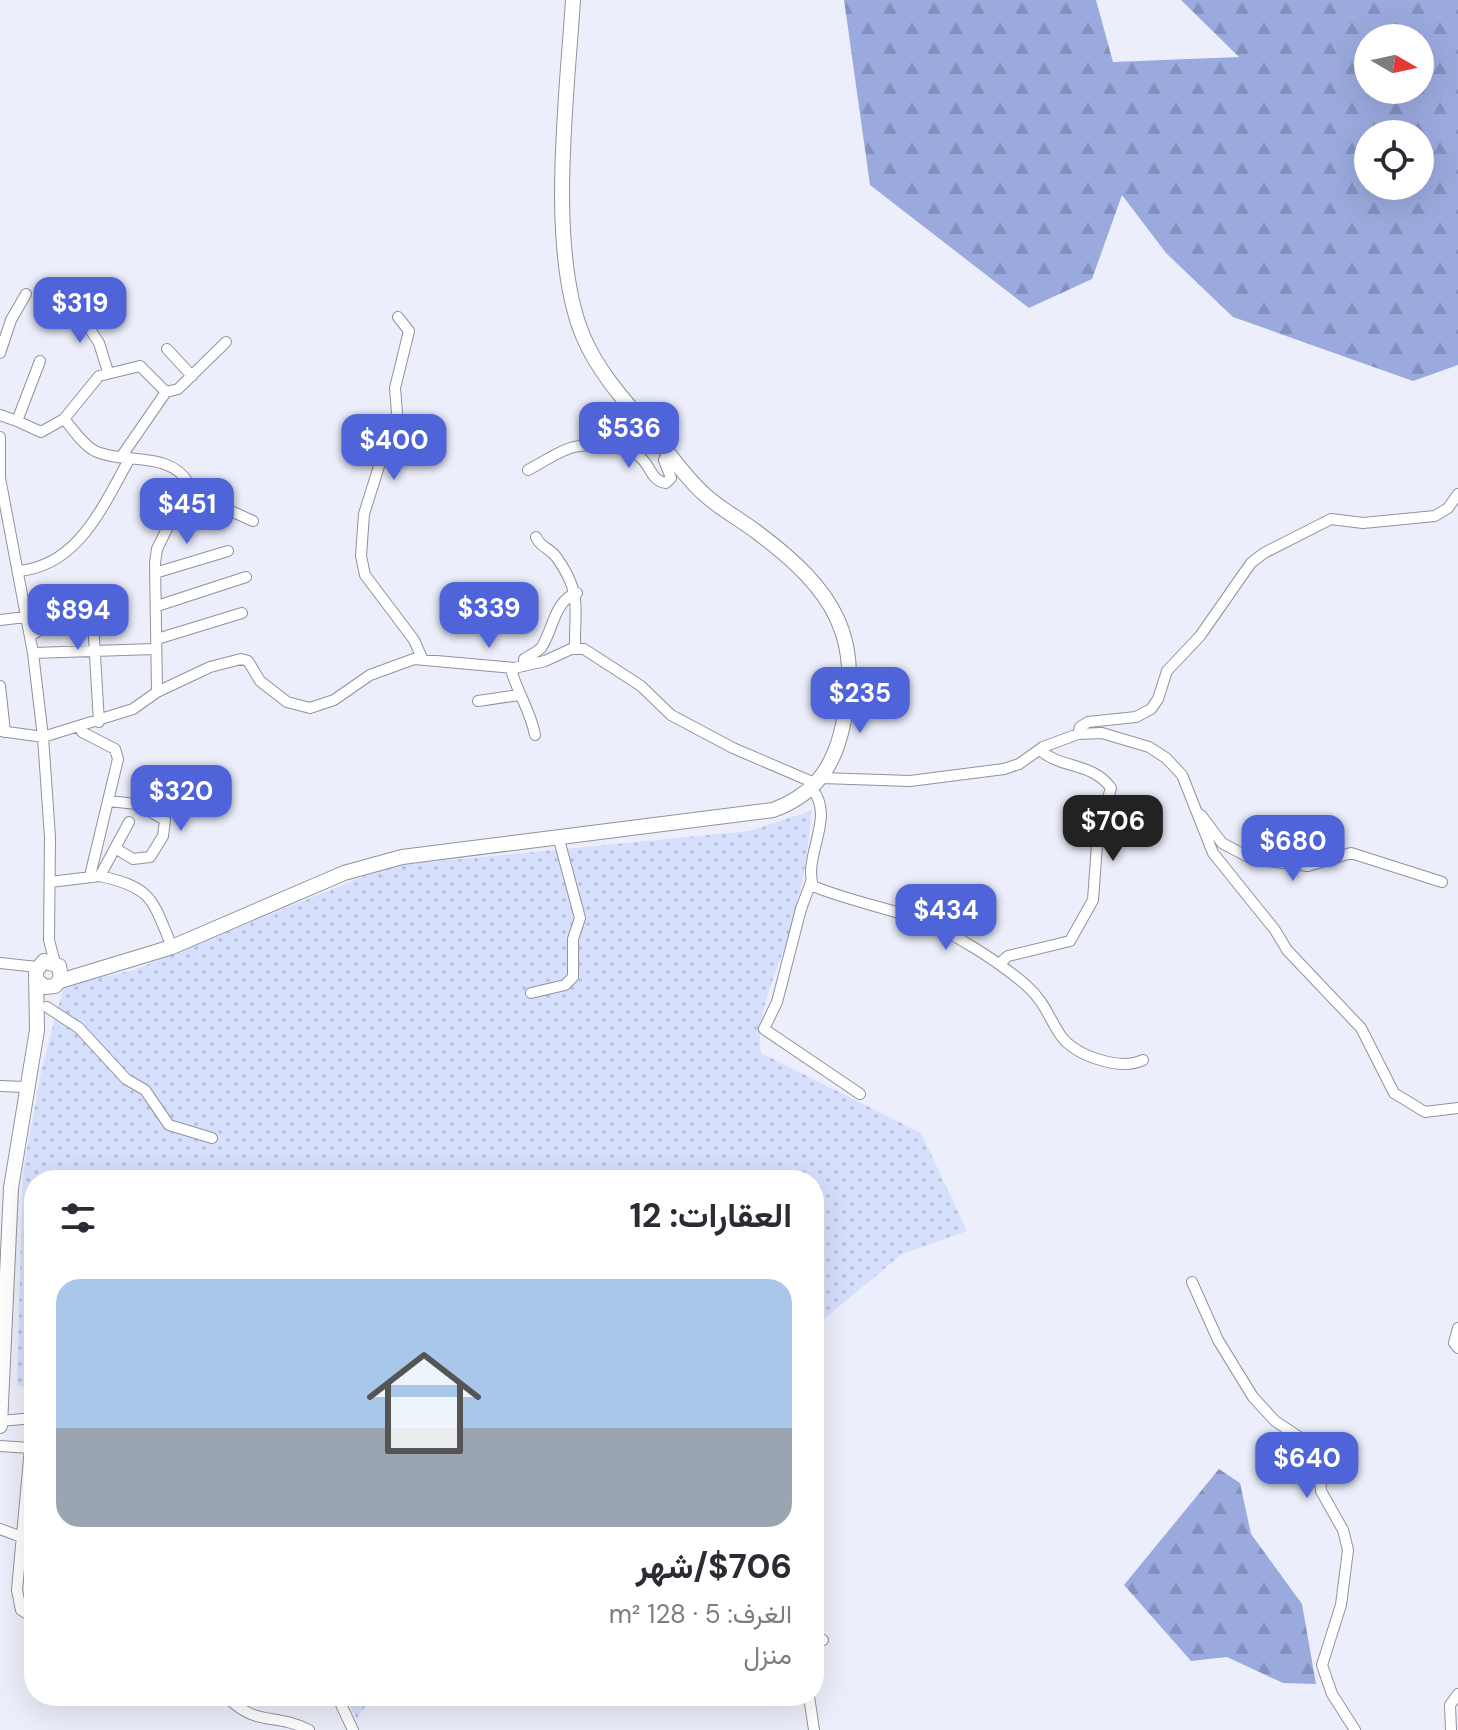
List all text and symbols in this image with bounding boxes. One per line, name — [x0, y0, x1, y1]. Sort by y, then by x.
north arrow — [1354, 24, 1434, 104]
map controls — [1354, 24, 1434, 200]
button: locate — [1354, 120, 1434, 200]
pin: $319 — [33, 277, 127, 345]
text: $319 — [51, 286, 109, 320]
pin: $536 — [582, 402, 676, 470]
text: $536 — [597, 411, 661, 445]
pin: $400 — [347, 414, 441, 482]
text: $400 — [359, 423, 429, 457]
pin: $451 — [140, 478, 234, 546]
text: $451 — [158, 487, 216, 521]
pin: $339 — [442, 582, 536, 650]
pin: $894 — [31, 584, 125, 652]
text: $339 — [458, 591, 520, 625]
text: $894 — [46, 593, 110, 627]
pin: $235 — [813, 667, 907, 735]
text: $235 — [829, 676, 891, 710]
pin: $320 — [134, 765, 228, 833]
text: $320 — [149, 774, 213, 808]
pin: $706 — [1066, 795, 1160, 863]
text: $706 — [1081, 804, 1145, 838]
pin: $680 — [1246, 815, 1340, 883]
text: $680 — [1260, 824, 1326, 858]
pin: $434 — [899, 884, 993, 952]
text: $434 — [913, 893, 979, 927]
text: العقارات: 12 — [629, 1193, 792, 1238]
icon: filters — [56, 1196, 100, 1240]
icon: home — [352, 1331, 496, 1475]
pin: $640 — [1260, 1432, 1354, 1500]
text: $640 — [1273, 1441, 1341, 1475]
text: $706/شهر — [636, 1544, 792, 1589]
text: الغرف: 5 · 128 m² — [609, 1597, 792, 1631]
text: منزل — [743, 1638, 792, 1672]

